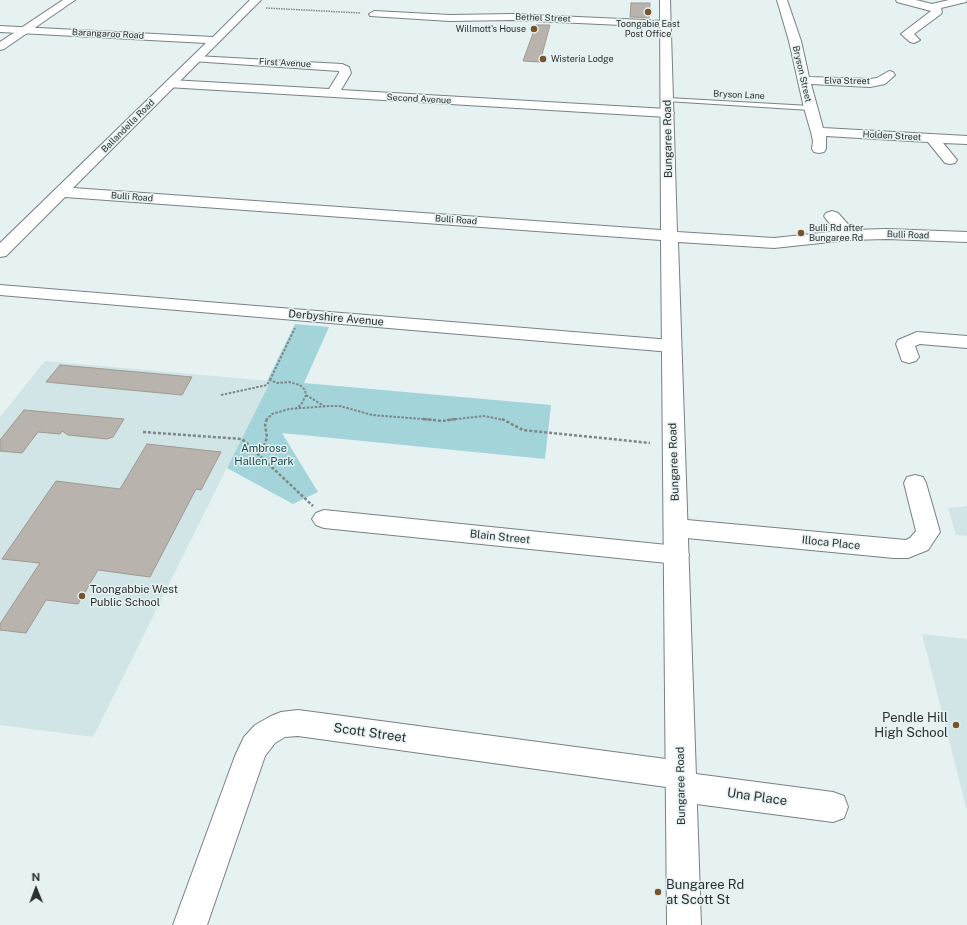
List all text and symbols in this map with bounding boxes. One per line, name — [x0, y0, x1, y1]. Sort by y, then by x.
marker: Toongabie East Post Office — [643, 7, 653, 17]
street label: Bethel Street — [515, 12, 571, 24]
place label: Toongabie East Post Office — [616, 19, 680, 40]
place label: Willmott's House — [456, 24, 526, 34]
marker: Willmott's House — [529, 24, 539, 34]
street label: Barangaroo Road — [72, 27, 144, 41]
street label: Bryson Street — [790, 45, 814, 103]
marker: Wisteria Lodge — [538, 54, 548, 64]
place label: Wisteria Lodge — [551, 54, 614, 64]
street label: First Avenue — [259, 56, 311, 70]
street label: Elva Street — [824, 75, 870, 87]
street label: Bryson Lane — [713, 88, 765, 102]
street label: Second Avenue — [386, 92, 452, 106]
street label: Ballandella Road — [99, 97, 157, 155]
street label: Bungaree Road — [661, 100, 675, 178]
street label: Holden Street — [862, 129, 922, 143]
street label: Bulli Road — [111, 190, 153, 204]
street label: Bulli Road — [435, 213, 477, 227]
place label: Bulli Rd after Bungaree Rd — [809, 223, 864, 244]
marker: Bulli Rd after Bungaree Rd — [796, 228, 806, 238]
street label: Bulli Road — [887, 229, 929, 241]
street label: Derbyshire Avenue — [288, 307, 384, 329]
street label: Bungaree Road — [666, 423, 682, 501]
park label: Ambrose Hallen Park — [234, 442, 294, 468]
street label: Blain Street — [469, 527, 531, 547]
street label: Illoca Place — [801, 533, 861, 553]
place label: Toongabbie West Public School — [90, 583, 178, 609]
marker: Toongabbie West Public School — [77, 591, 87, 601]
place label: Pendle Hill High School — [874, 710, 948, 741]
street label: Scott Street — [333, 720, 407, 746]
marker: Pendle Hill High School — [951, 720, 961, 730]
street label: Bungaree Road — [674, 747, 688, 825]
street label: Una Place — [726, 785, 788, 809]
north arrow — [16, 869, 56, 909]
text: N — [31, 871, 40, 883]
place label: Bungaree Rd at Scott St — [666, 877, 744, 908]
marker: Bungaree Rd at Scott St — [653, 887, 663, 897]

